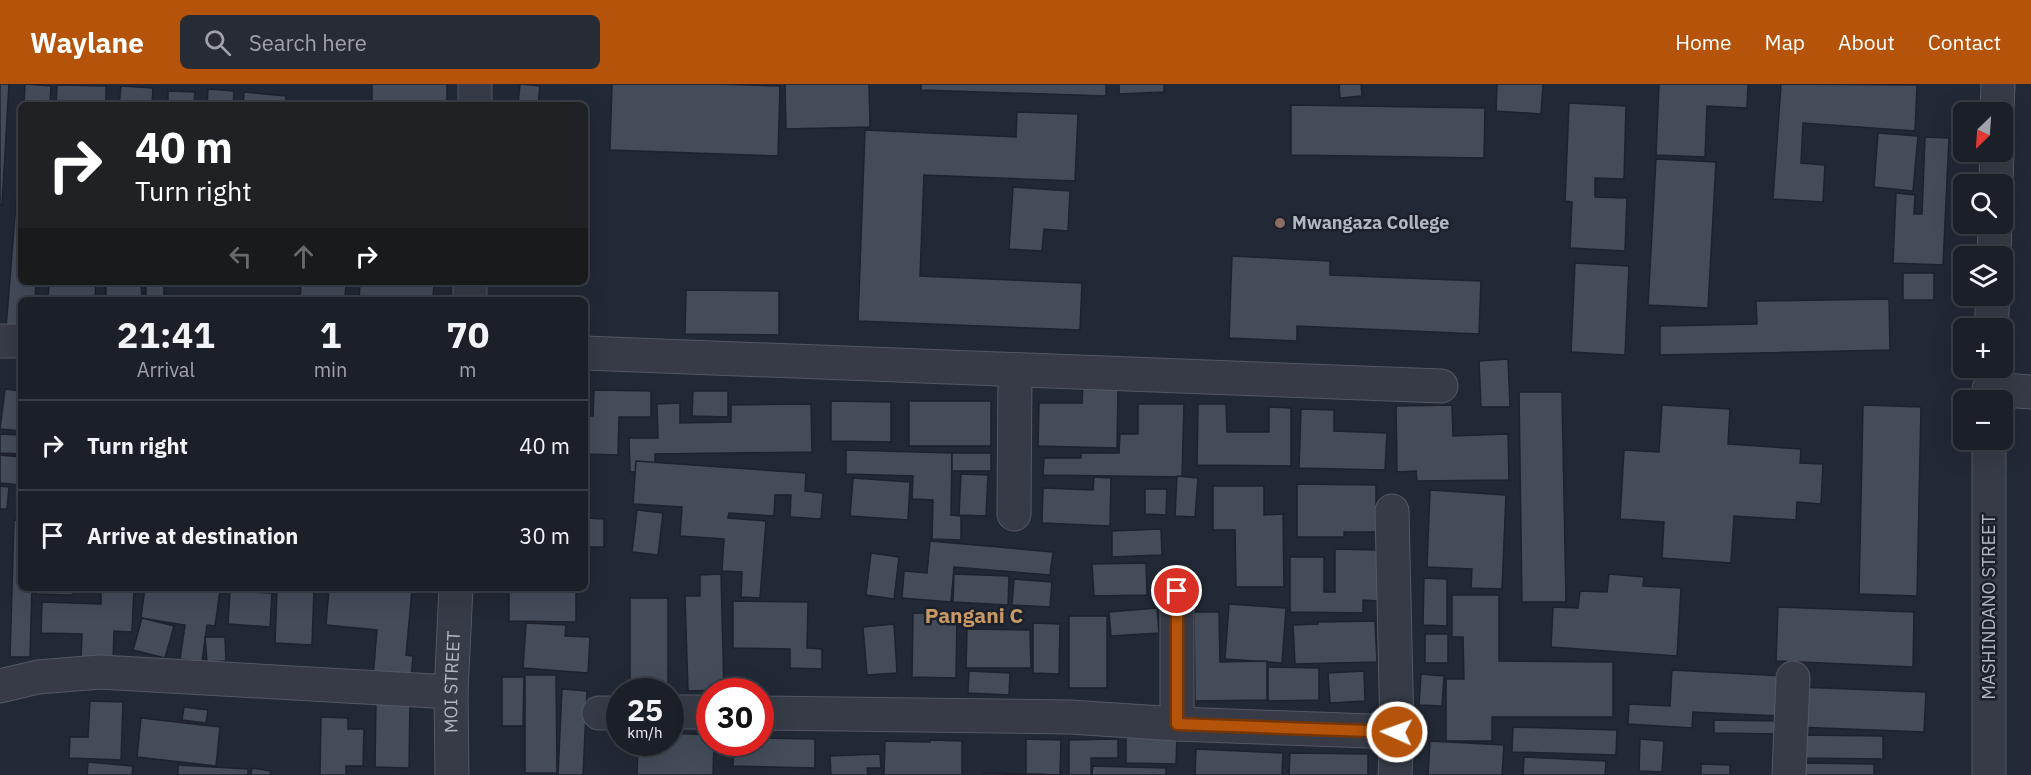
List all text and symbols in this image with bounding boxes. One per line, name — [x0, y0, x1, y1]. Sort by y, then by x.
search box — [180, 15, 600, 69]
text: Waylane — [30, 24, 144, 61]
icon: search — [201, 26, 234, 59]
text: Search here — [249, 28, 367, 57]
text: Home — [1675, 28, 1732, 56]
text: Map — [1765, 28, 1805, 56]
text: About — [1838, 28, 1895, 56]
text: Contact — [1928, 28, 2001, 56]
north arrow — [1953, 102, 2013, 162]
map controls — [1953, 102, 2013, 450]
text: 40 m — [135, 120, 233, 175]
icon: right — [36, 126, 114, 204]
text: Turn right — [135, 173, 252, 208]
button: search — [1953, 174, 2013, 234]
place label: Mwangaza College — [1292, 211, 1449, 234]
marker: Mwangaza College — [1273, 216, 1287, 230]
icon: left — [224, 240, 257, 273]
icon: ahead — [287, 240, 320, 273]
icon: right — [350, 240, 383, 273]
button: layers — [1953, 246, 2013, 306]
text: 21:41 — [117, 311, 215, 358]
text: 1 — [320, 311, 341, 358]
text: 70 — [446, 311, 489, 358]
button: + — [1953, 318, 2013, 378]
text: Arrival — [137, 356, 195, 383]
text: min — [314, 356, 347, 383]
text: m — [459, 356, 476, 383]
button: − — [1953, 390, 2013, 450]
icon: right — [36, 429, 69, 462]
text: Turn right — [87, 431, 188, 460]
text: 40 m — [519, 431, 570, 460]
street label: MASHINDANO STREET — [1977, 514, 2000, 700]
icon: arrive — [36, 519, 69, 552]
text: Arrive at destination — [87, 521, 298, 550]
text: 30 m — [519, 521, 570, 550]
pin — [1151, 565, 1202, 616]
icon: arrive — [1160, 574, 1193, 607]
district label: Pangani C — [925, 601, 1024, 629]
street label: MOI STREET — [439, 630, 465, 733]
speed limit sign: 30 — [696, 678, 774, 756]
text: 25 — [627, 690, 663, 729]
position arrow — [1365, 700, 1429, 764]
text: km/h — [627, 723, 663, 742]

